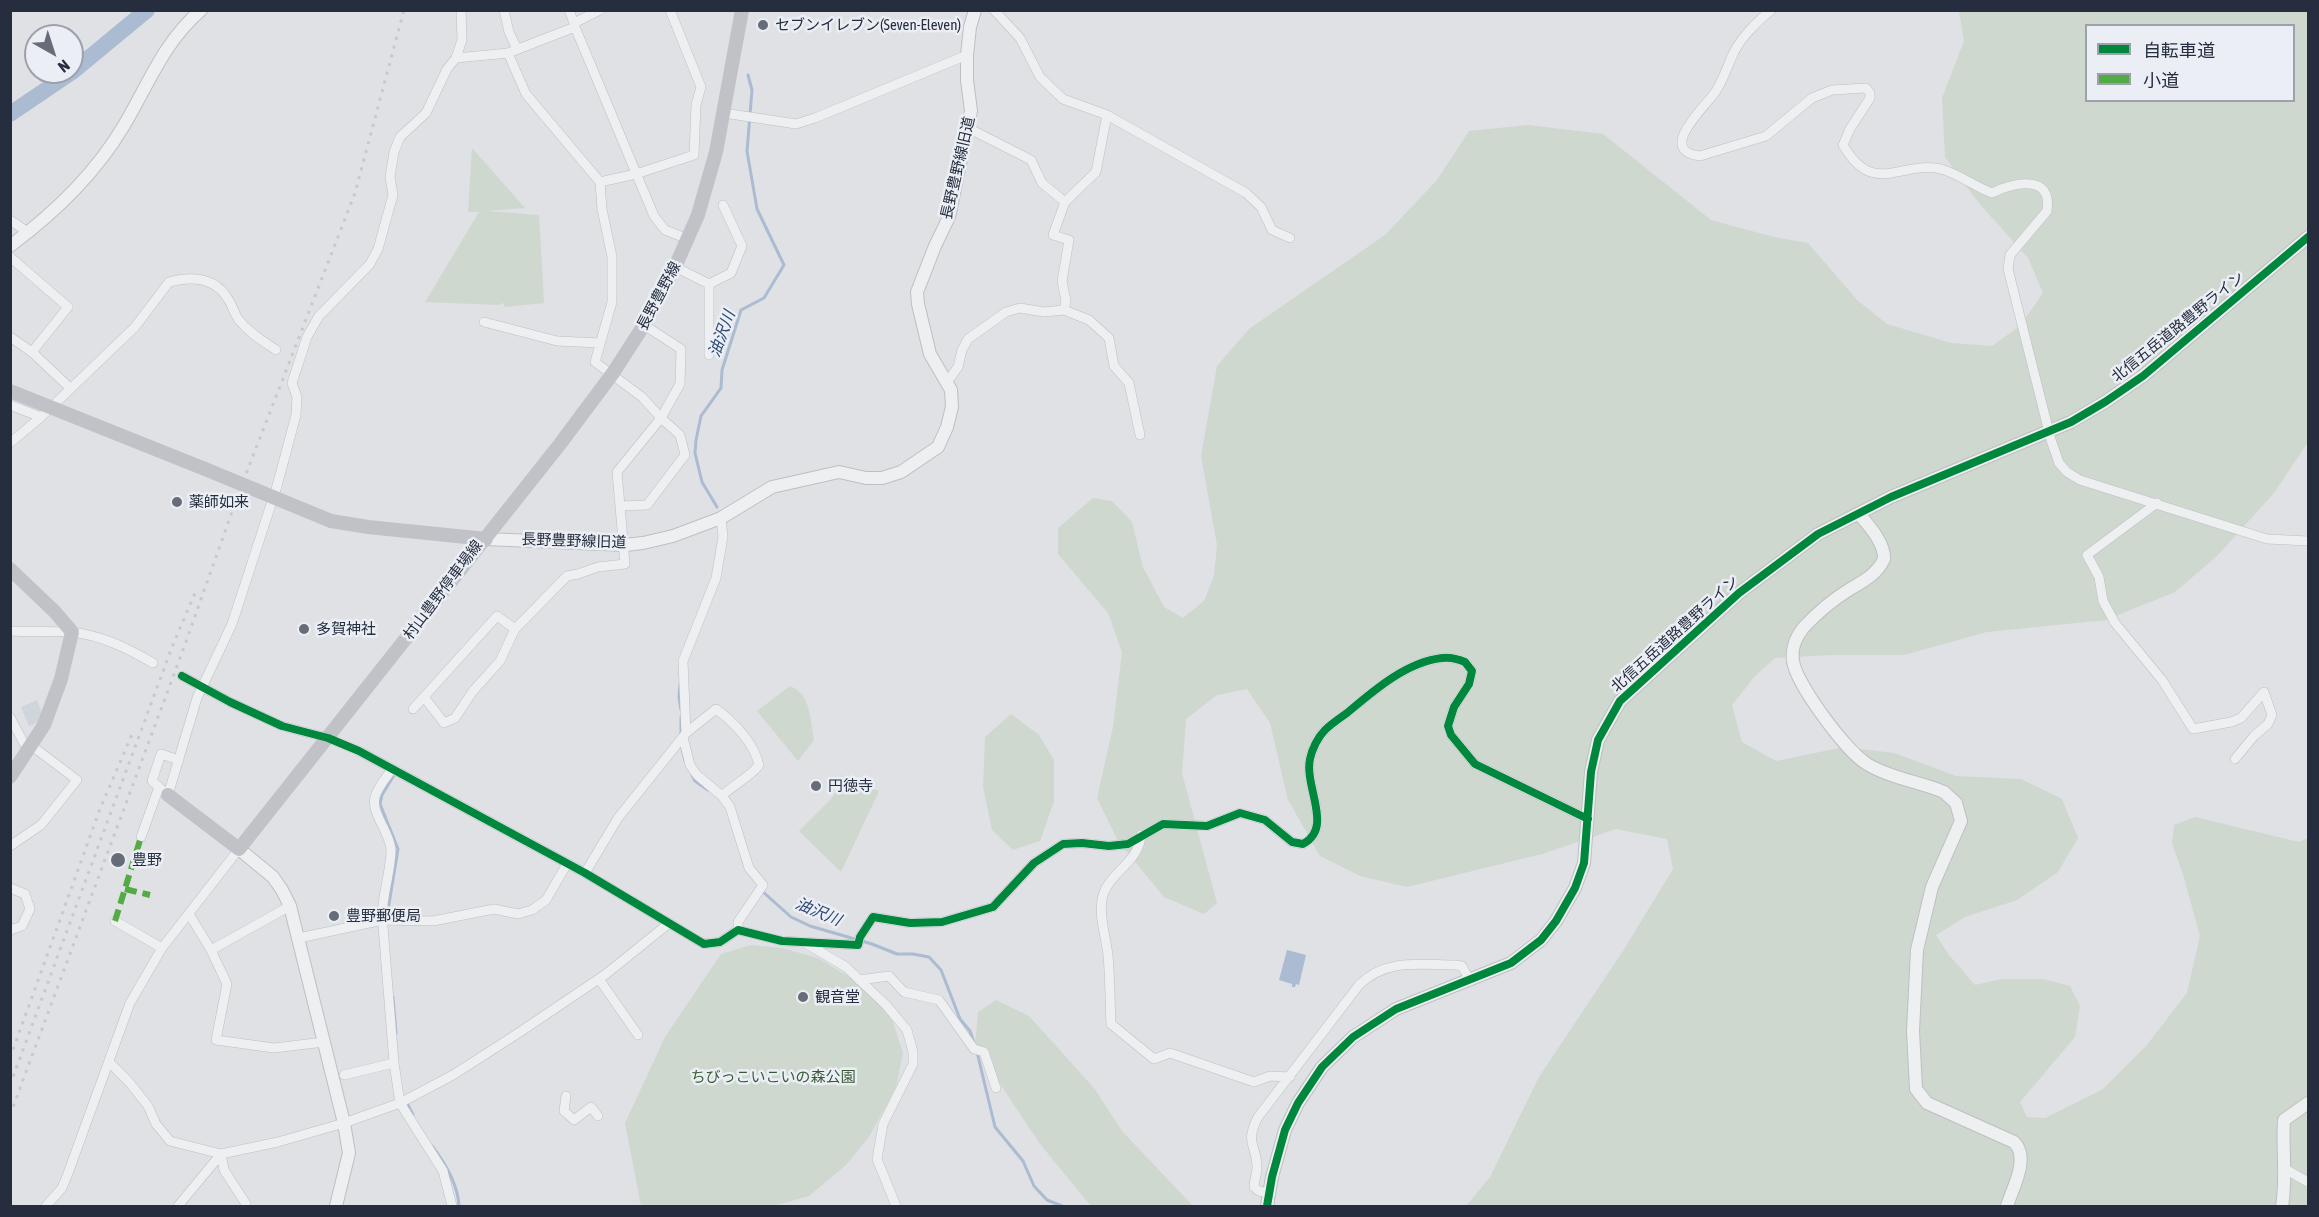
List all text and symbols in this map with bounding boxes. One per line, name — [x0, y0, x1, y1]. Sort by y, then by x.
place label: セブンイレブン(Seven-Eleven) — [775, 16, 961, 34]
marker: セブンイレブン(Seven-Eleven) — [756, 18, 770, 32]
north arrow — [24, 24, 84, 84]
legend — [2085, 24, 2295, 102]
text: 自転車道 — [2143, 40, 2215, 61]
text: N — [55, 56, 73, 76]
text: 小道 — [2143, 70, 2179, 91]
street label: 長野豊野線旧道 — [937, 115, 979, 221]
street label: 長野豊野線 — [633, 259, 685, 333]
street label: 北信五岳道路豊野ライン — [2108, 268, 2248, 386]
water label: 油沢川 — [705, 308, 739, 360]
place label: 薬師如来 — [189, 493, 249, 511]
marker: 薬師如来 — [170, 495, 184, 509]
street label: 長野豊野線旧道 — [521, 530, 627, 552]
street label: 村山豊野停車場線 — [400, 537, 486, 643]
street label: 北信五岳道路豊野ライン — [1608, 572, 1742, 696]
place label: 多賀神社 — [316, 620, 376, 638]
marker: 多賀神社 — [297, 622, 311, 636]
place label: 円徳寺 — [828, 777, 873, 795]
marker: 円徳寺 — [809, 779, 823, 793]
marker: 豊野 — [109, 851, 127, 869]
place label: 豊野 — [132, 851, 162, 869]
water label: 油沢川 — [792, 894, 844, 930]
place label: 豊野郵便局 — [346, 907, 421, 925]
marker: 豊野郵便局 — [327, 909, 341, 923]
place label: 観音堂 — [815, 988, 860, 1006]
marker: 観音堂 — [796, 990, 810, 1004]
park label: ちびっこいこいの森公園 — [691, 1068, 855, 1086]

